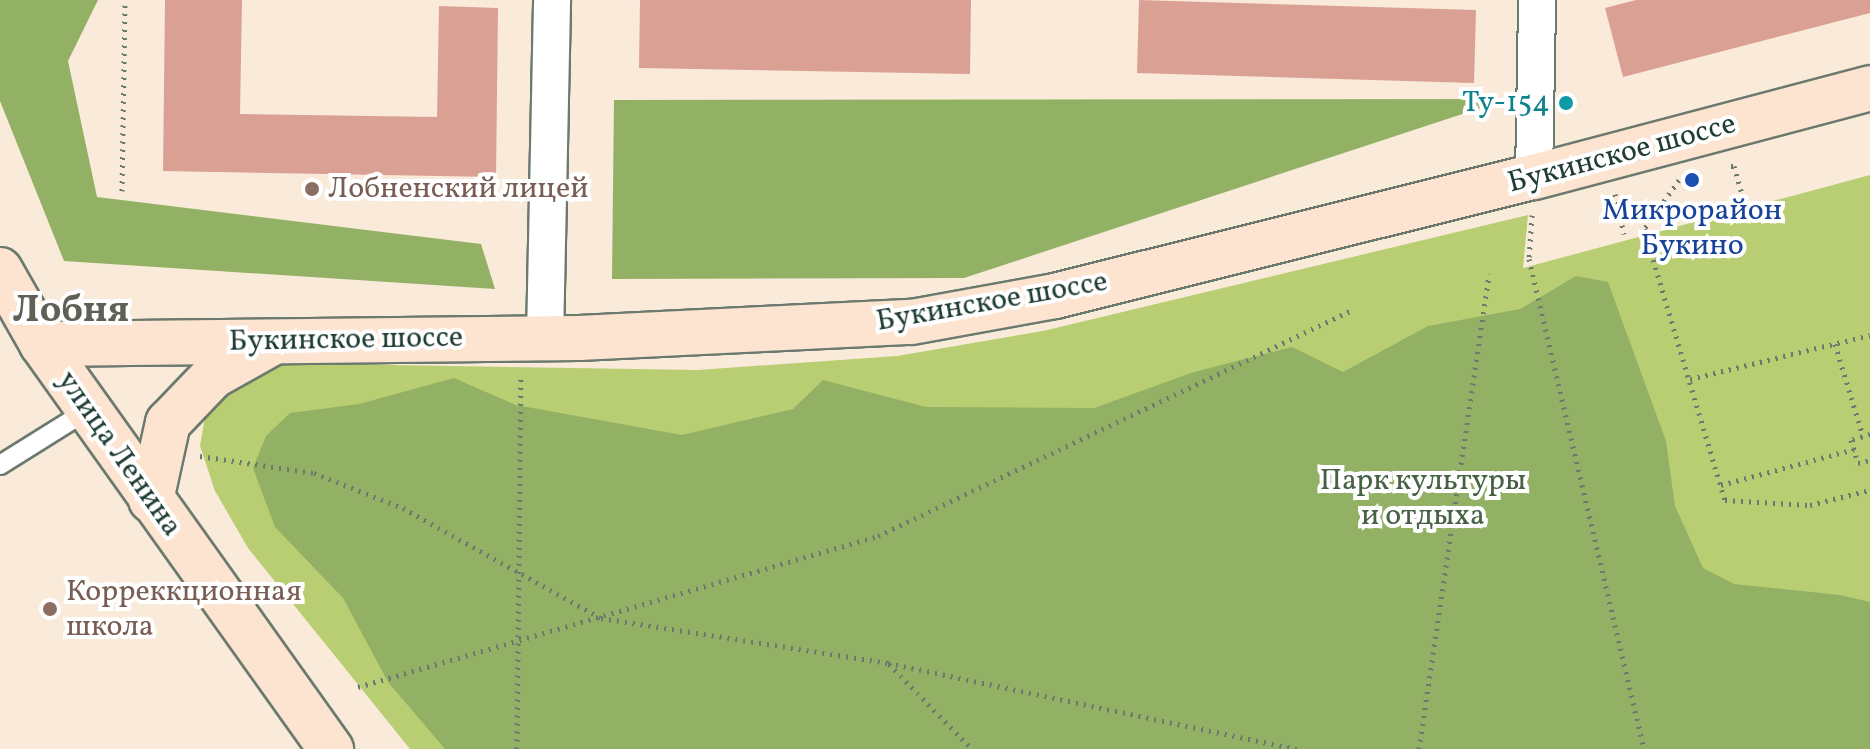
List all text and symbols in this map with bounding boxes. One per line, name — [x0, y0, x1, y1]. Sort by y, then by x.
place label: Ту-154 — [1462, 85, 1550, 121]
marker: Ту-154 — [1557, 94, 1575, 112]
street label: Букинское шоссе — [1504, 106, 1740, 202]
place label: Лобненский лицей — [328, 171, 589, 207]
marker: Микрорайон Букино — [1683, 171, 1701, 189]
marker: Лобненский лицей — [303, 180, 321, 198]
place label: Микрорайон Букино — [1602, 193, 1782, 264]
street label: Букинское шоссе — [874, 264, 1110, 340]
district label: Лобня — [13, 289, 129, 335]
street label: Букинское шоссе — [229, 320, 463, 360]
street label: улица Ленина — [49, 364, 189, 544]
park label: Парк культуры и отдыха — [1320, 463, 1526, 534]
place label: Корреккционная школа — [66, 574, 302, 644]
marker: Корреккционная школа — [41, 600, 59, 618]

